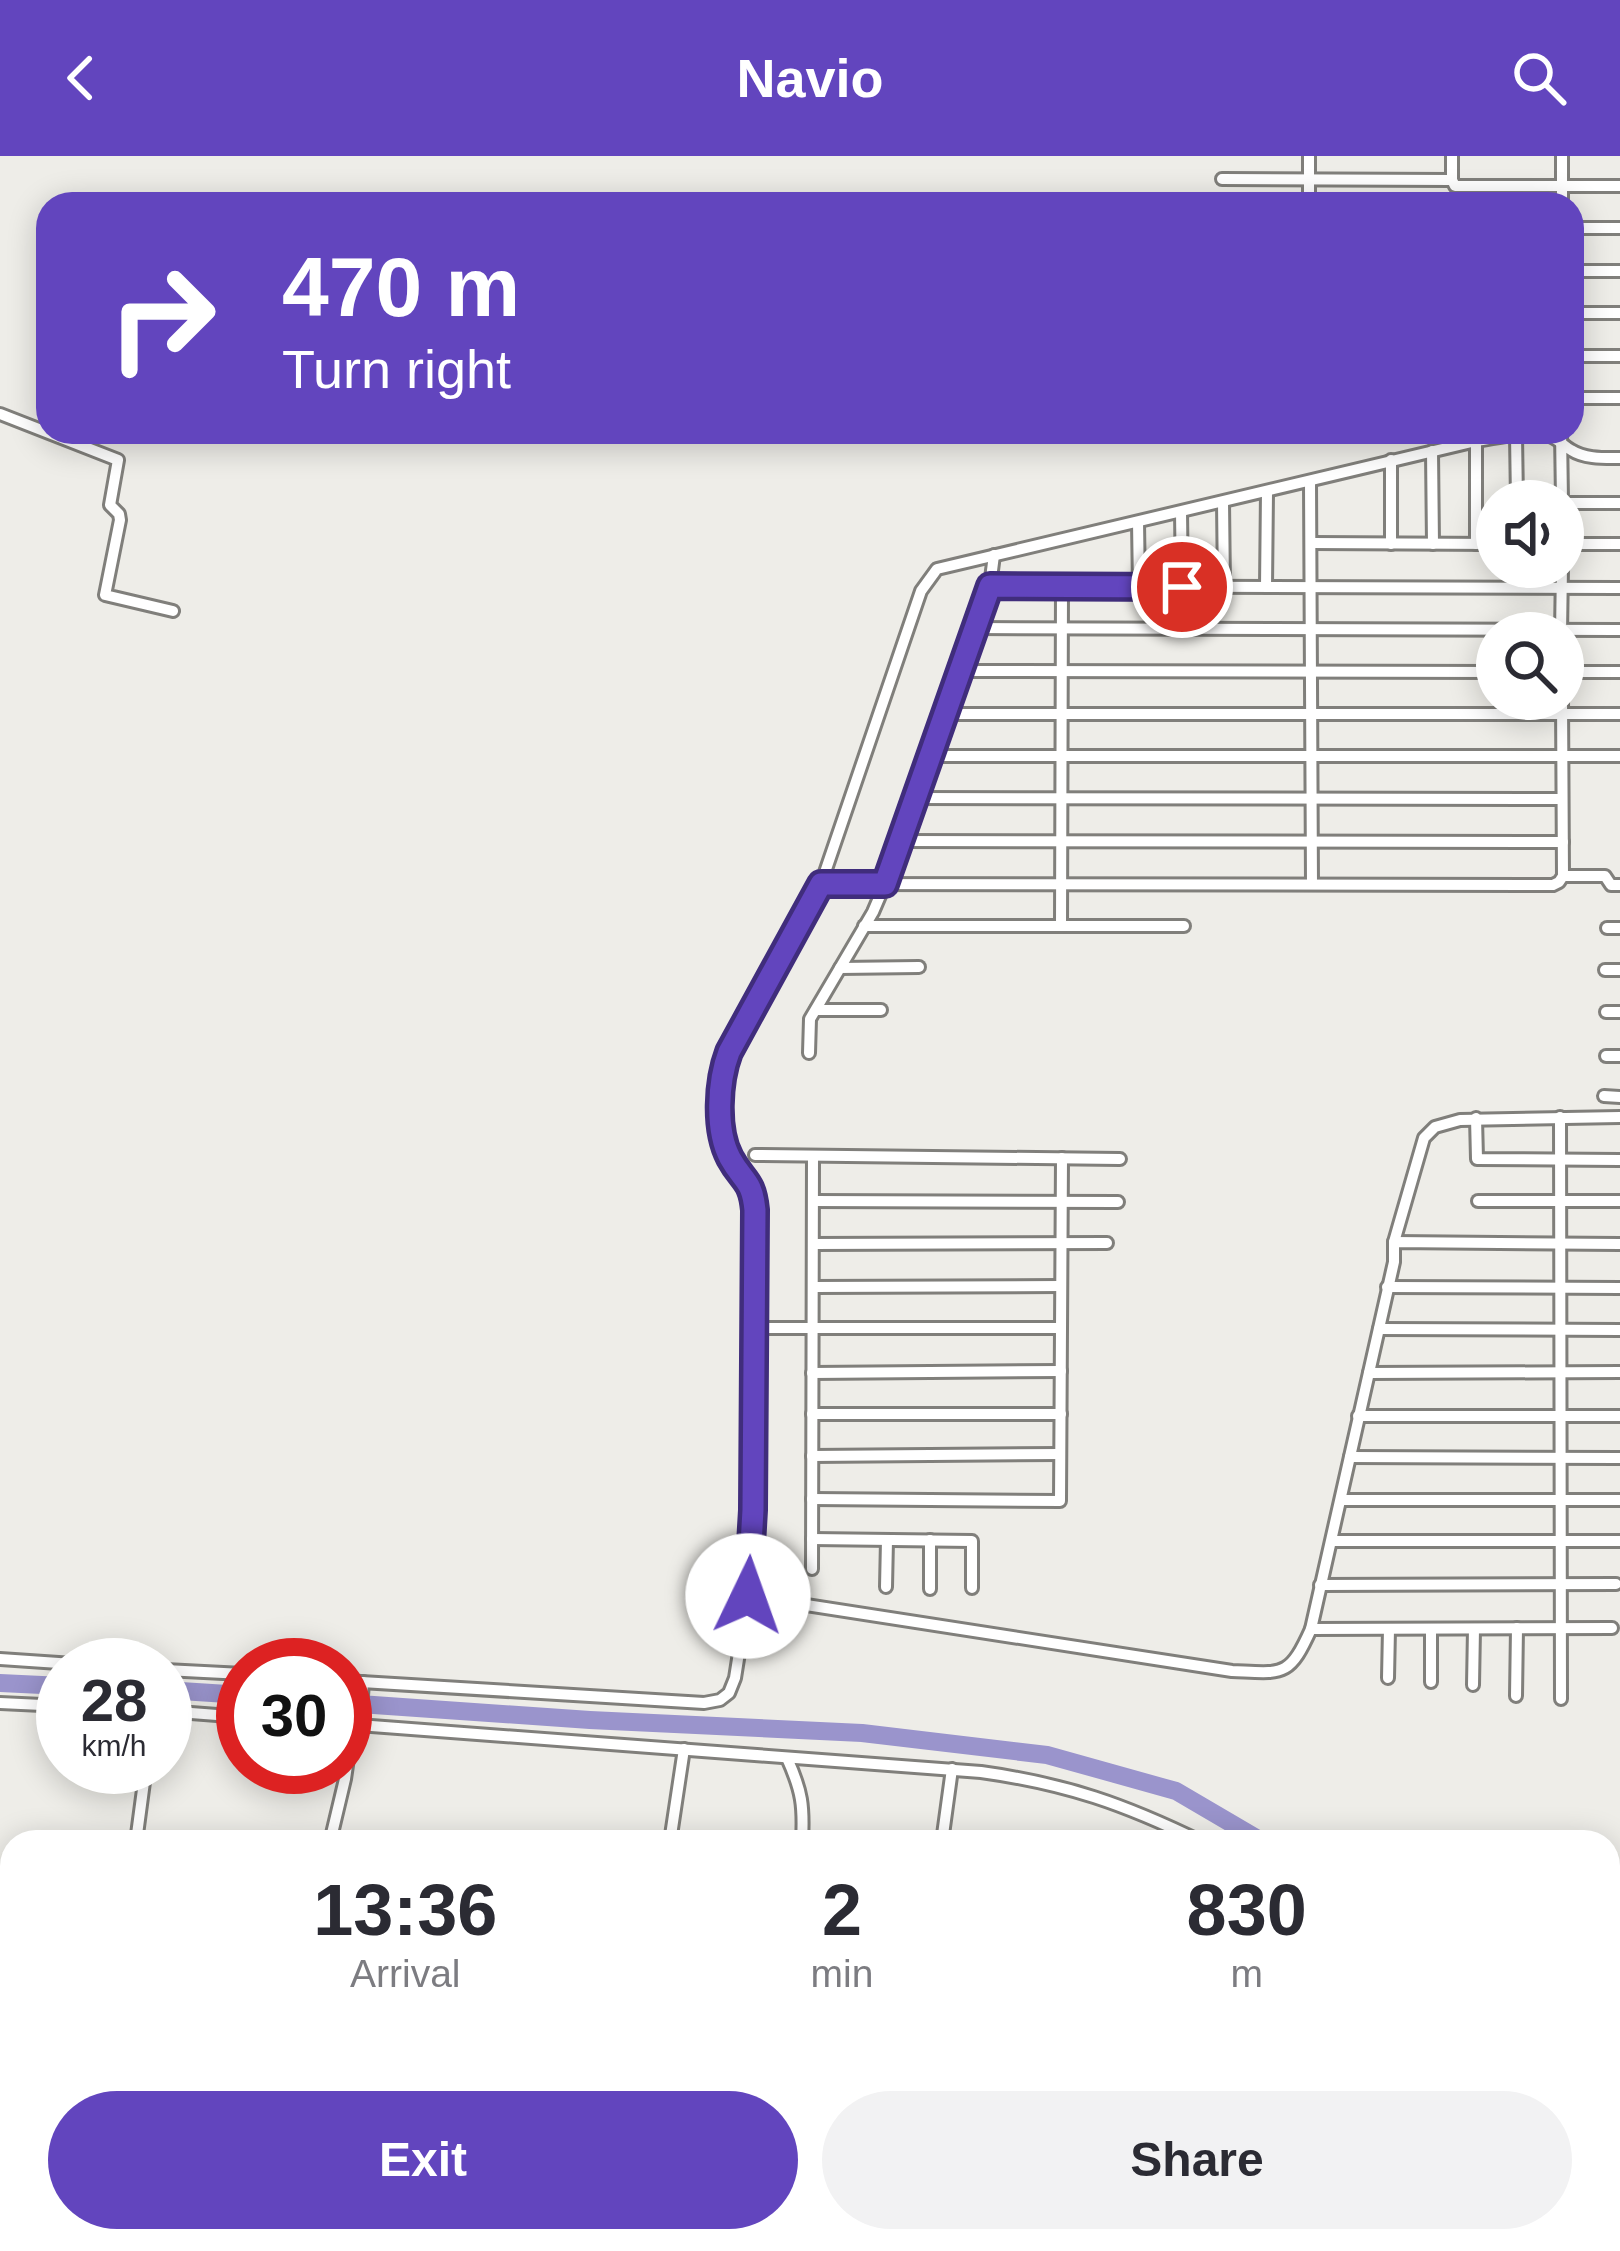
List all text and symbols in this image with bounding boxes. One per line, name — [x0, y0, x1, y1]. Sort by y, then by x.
icon: back — [48, 45, 114, 111]
icon: search — [1506, 45, 1572, 111]
text: Navio — [736, 48, 884, 108]
icon: right — [84, 240, 240, 396]
text: 470 m — [282, 240, 520, 334]
text: Turn right — [282, 339, 511, 399]
map controls — [1476, 480, 1584, 720]
button: sound — [1476, 480, 1584, 588]
pin — [1131, 536, 1233, 638]
icon: arrive — [1149, 554, 1215, 620]
button: search — [1476, 612, 1584, 720]
position arrow — [685, 1533, 811, 1659]
speed limit sign: 30 — [216, 1638, 372, 1794]
text: 28 — [81, 1667, 147, 1734]
text: km/h — [81, 1729, 147, 1762]
text: 13:36 — [313, 1870, 497, 1950]
text: 2 — [822, 1870, 862, 1950]
text: 830 — [1187, 1870, 1307, 1950]
text: Arrival — [350, 1952, 461, 1995]
text: min — [811, 1952, 873, 1995]
text: m — [1230, 1952, 1263, 1995]
button: Exit — [48, 2091, 798, 2229]
button: Share — [822, 2091, 1572, 2229]

